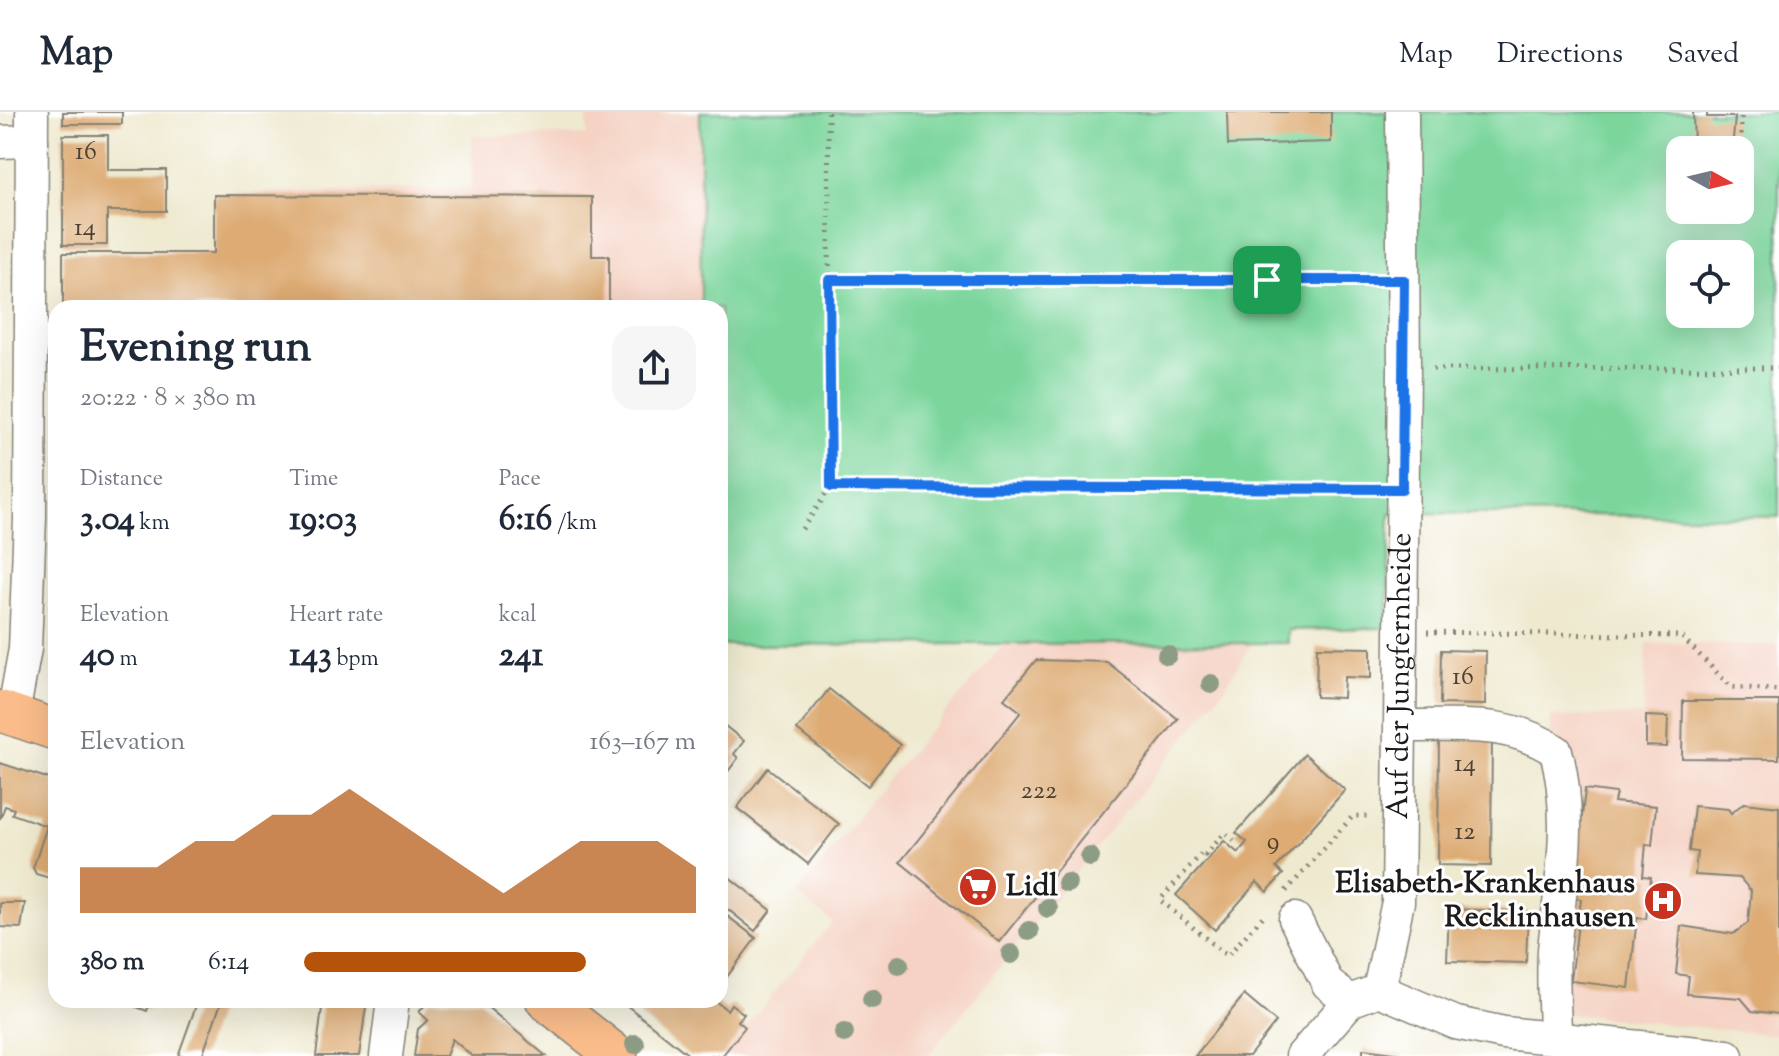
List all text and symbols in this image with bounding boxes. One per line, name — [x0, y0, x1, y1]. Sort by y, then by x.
text: Map — [40, 28, 113, 82]
text: Map — [1399, 35, 1453, 75]
text: Directions — [1497, 35, 1623, 75]
text: Saved — [1667, 35, 1739, 75]
house number: 16 — [75, 134, 97, 171]
north arrow — [1666, 136, 1754, 224]
map controls — [1666, 136, 1754, 328]
house number: 14 — [74, 210, 96, 247]
button: locate — [1666, 240, 1754, 328]
pin — [1233, 246, 1301, 314]
icon: arrive — [1245, 258, 1289, 302]
text: Evening run — [80, 318, 312, 381]
button: share — [612, 326, 696, 410]
text: 20:22 · 8 × 380 m — [80, 380, 256, 417]
text: Distance — [80, 464, 163, 496]
text: Time — [289, 464, 338, 496]
text: Pace — [499, 464, 541, 496]
text: 3.04 — [80, 496, 135, 545]
text: 19:03 — [289, 496, 357, 545]
text: 6:16 — [499, 496, 553, 545]
text: km — [135, 508, 170, 540]
text: /km — [553, 508, 597, 540]
street label: Auf der Jungfernheide — [1377, 532, 1424, 820]
text: Elevation — [80, 600, 169, 632]
text: Heart rate — [289, 600, 383, 632]
text: kcal — [499, 600, 536, 632]
text: 40 — [80, 632, 115, 681]
text: 143 — [289, 632, 332, 681]
text: 241 — [499, 632, 543, 681]
text: m — [115, 644, 138, 676]
text: bpm — [332, 644, 379, 676]
house number: 16 — [1452, 659, 1474, 696]
text: Elevation — [80, 724, 185, 761]
text: 163–167 m — [589, 724, 696, 761]
house number: 14 — [1454, 746, 1476, 783]
house number: 222 — [1021, 773, 1057, 810]
house number: 12 — [1454, 814, 1476, 851]
house number: 9 — [1267, 824, 1279, 861]
place label: Elisabeth-Krankenhaus Recklinhausen — [1335, 863, 1635, 940]
supermarket icon: Lidl — [957, 866, 999, 908]
place label: Lidl — [1006, 866, 1058, 909]
hospital icon: Elisabeth-Krankenhaus Recklinhausen — [1642, 880, 1684, 922]
text: 380 m — [80, 944, 144, 981]
text: 6:14 — [208, 944, 249, 981]

